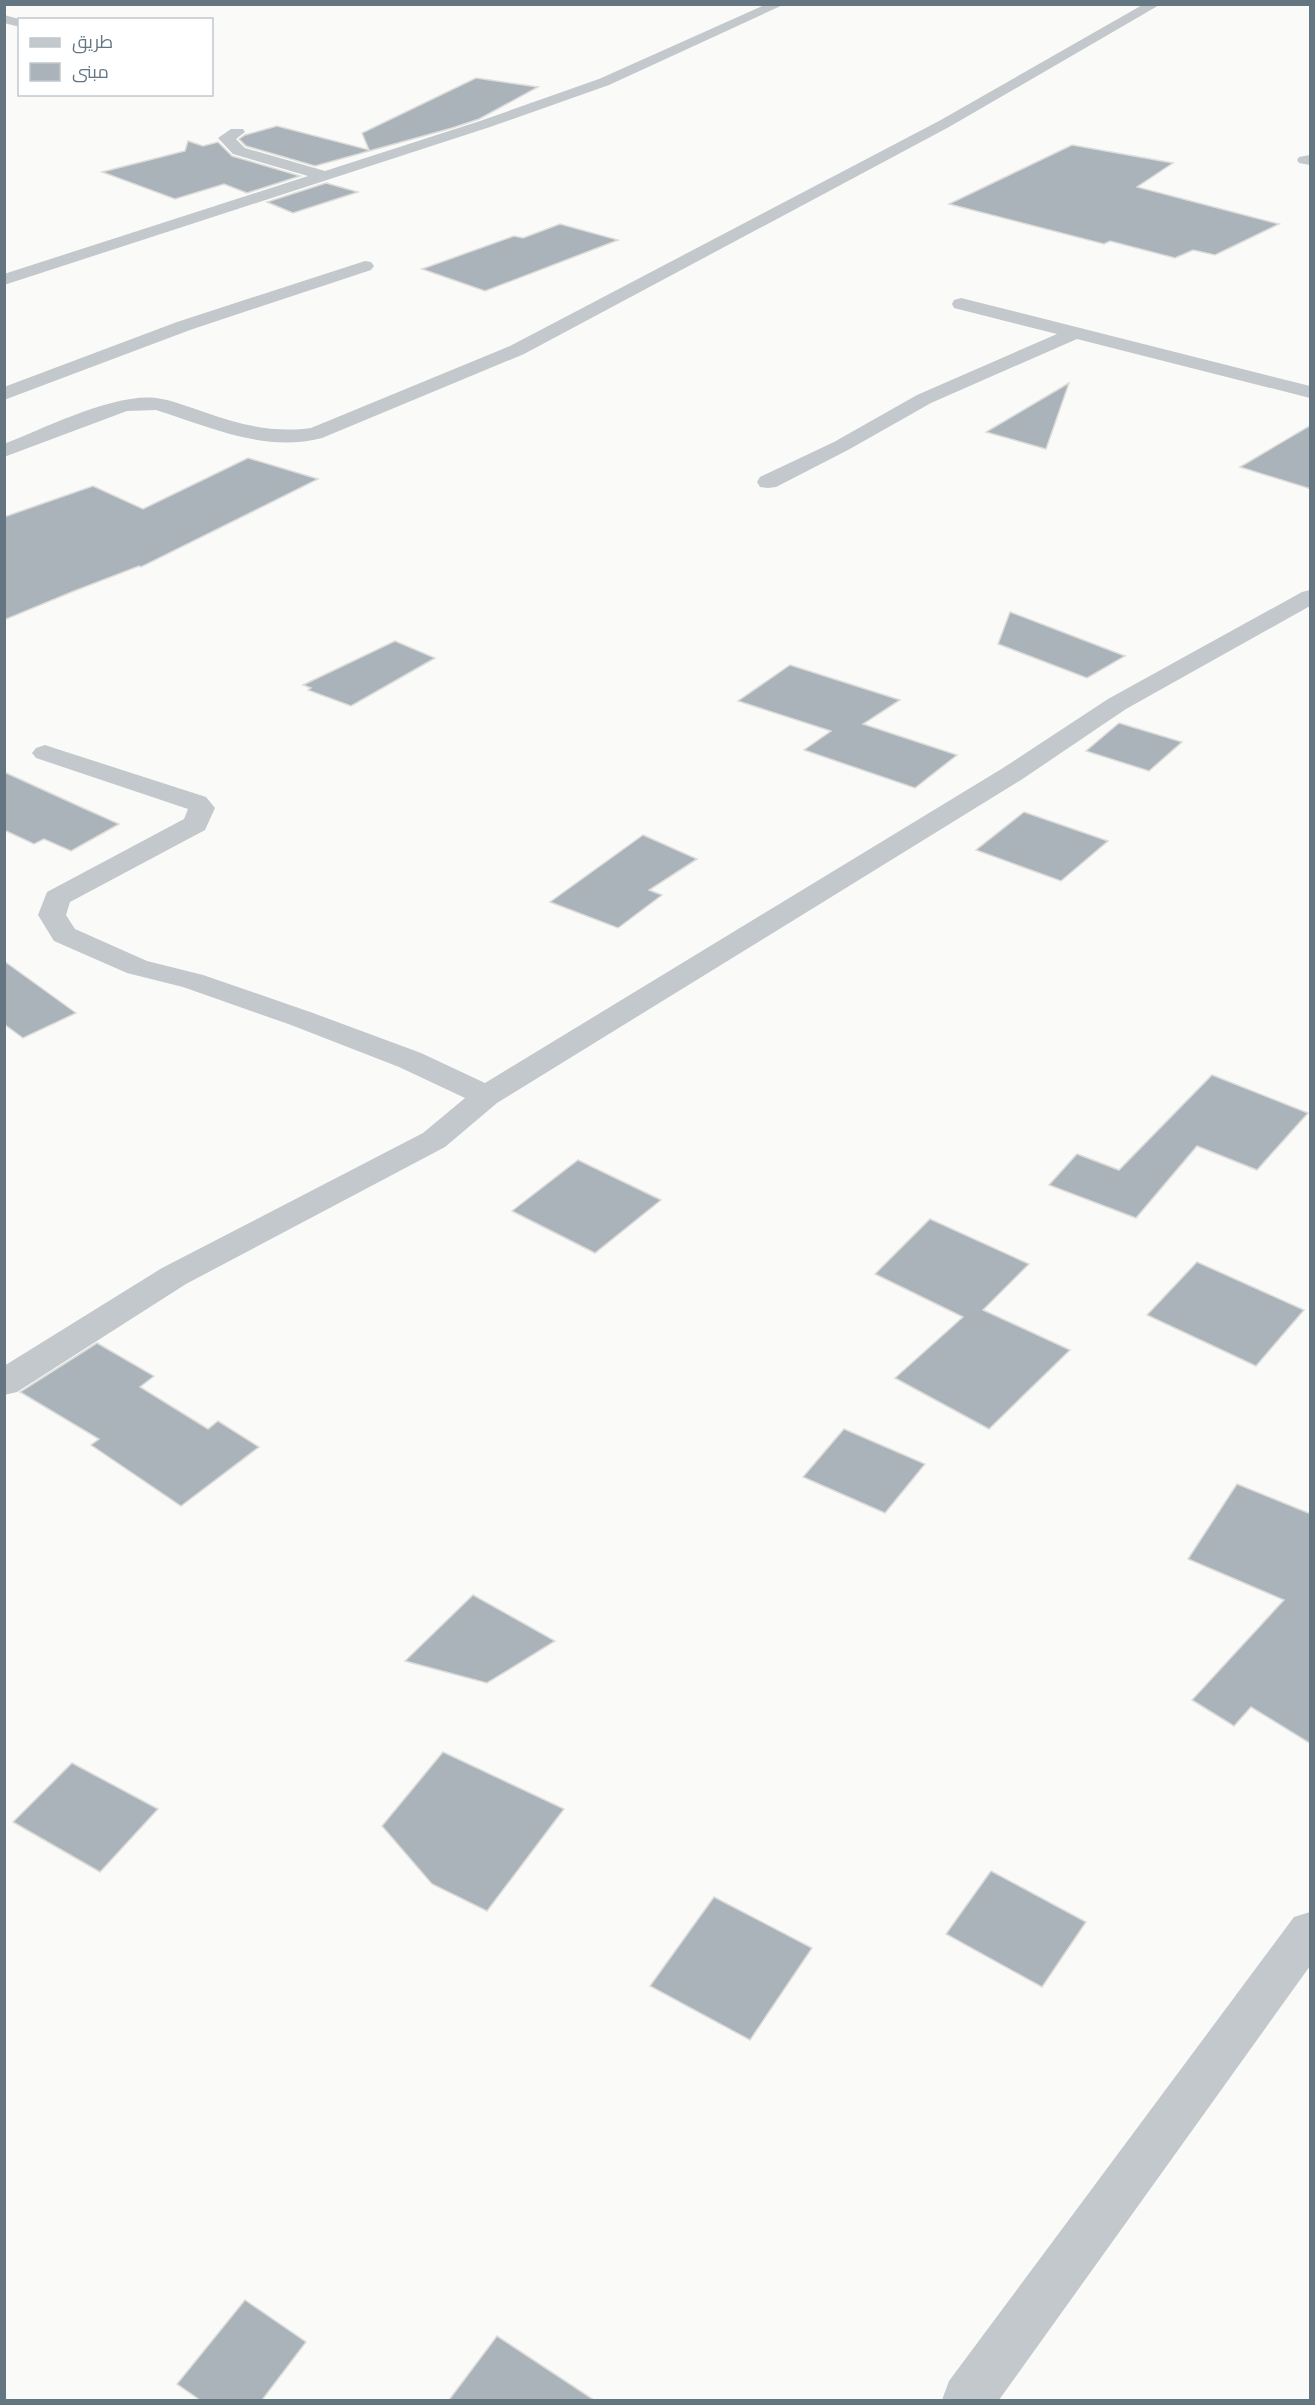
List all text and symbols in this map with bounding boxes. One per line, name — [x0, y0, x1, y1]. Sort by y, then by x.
legend — [18, 18, 213, 96]
text: طريق — [72, 32, 113, 54]
text: مبنى — [72, 62, 109, 83]

